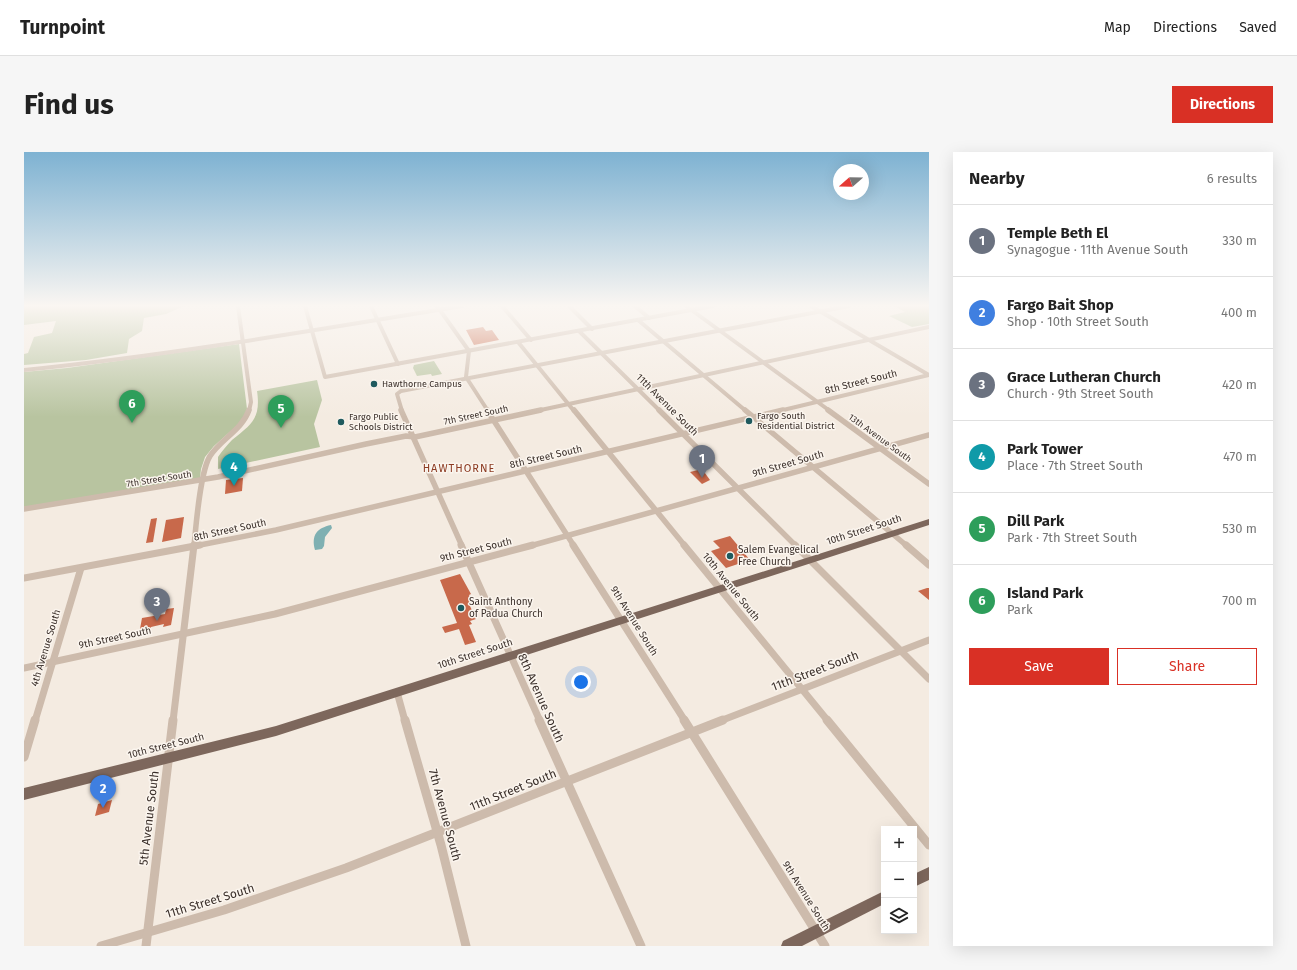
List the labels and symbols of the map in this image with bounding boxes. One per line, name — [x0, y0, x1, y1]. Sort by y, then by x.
north arrow — [833, 164, 869, 200]
street label: 8th Street South — [824, 367, 898, 397]
street label: 11th Avenue South — [633, 371, 701, 439]
marker: Hawthorne Campus — [369, 379, 379, 389]
place label: Hawthorne Campus — [382, 379, 462, 389]
pin: 6 — [119, 390, 145, 423]
pin: 5 — [268, 395, 294, 428]
street label: 7th Street South — [443, 403, 509, 427]
place label: Fargo South Residential District — [757, 411, 835, 431]
place label: Fargo Public Schools District — [349, 412, 413, 432]
street label: 13th Avenue South — [847, 412, 913, 464]
marker: Fargo South Residential District — [744, 416, 754, 426]
marker: Fargo Public Schools District — [336, 417, 346, 427]
street label: 8th Street South — [509, 443, 583, 471]
pin: 1 — [689, 445, 715, 478]
street label: 9th Street South — [751, 448, 825, 480]
pin: 4 — [221, 453, 247, 486]
district label: HAWTHORNE — [423, 462, 495, 475]
street label: 7th Street South — [126, 469, 192, 489]
street label: 10th Street South — [825, 512, 903, 548]
street label: 8th Street South — [193, 516, 267, 544]
street label: 9th Street South — [439, 535, 513, 565]
place label: Salem Evangelical Free Church — [738, 544, 819, 568]
street label: 10th Avenue South — [700, 550, 762, 624]
marker: Salem Evangelical Free Church — [725, 551, 735, 561]
street label: 9th Avenue South — [608, 584, 660, 658]
pin: 3 — [144, 588, 170, 621]
place label: Saint Anthony of Padua Church — [469, 596, 543, 620]
marker: Saint Anthony of Padua Church — [456, 603, 466, 613]
street label: 4th Avenue South — [29, 608, 63, 688]
street label: 9th Street South — [78, 624, 152, 652]
street label: 10th Street South — [436, 636, 514, 672]
street label: 11th Street South — [769, 648, 861, 694]
street label: 8th Avenue South — [515, 651, 567, 745]
your location — [571, 672, 591, 692]
street label: 10th Street South — [127, 731, 205, 761]
street label: 11th Street South — [468, 766, 558, 814]
street label: 7th Avenue South — [426, 767, 464, 863]
street label: 5th Avenue South — [136, 770, 162, 866]
pin: 2 — [90, 775, 116, 808]
street label: 9th Avenue South — [780, 859, 832, 933]
street label: 11th Street South — [164, 881, 256, 921]

